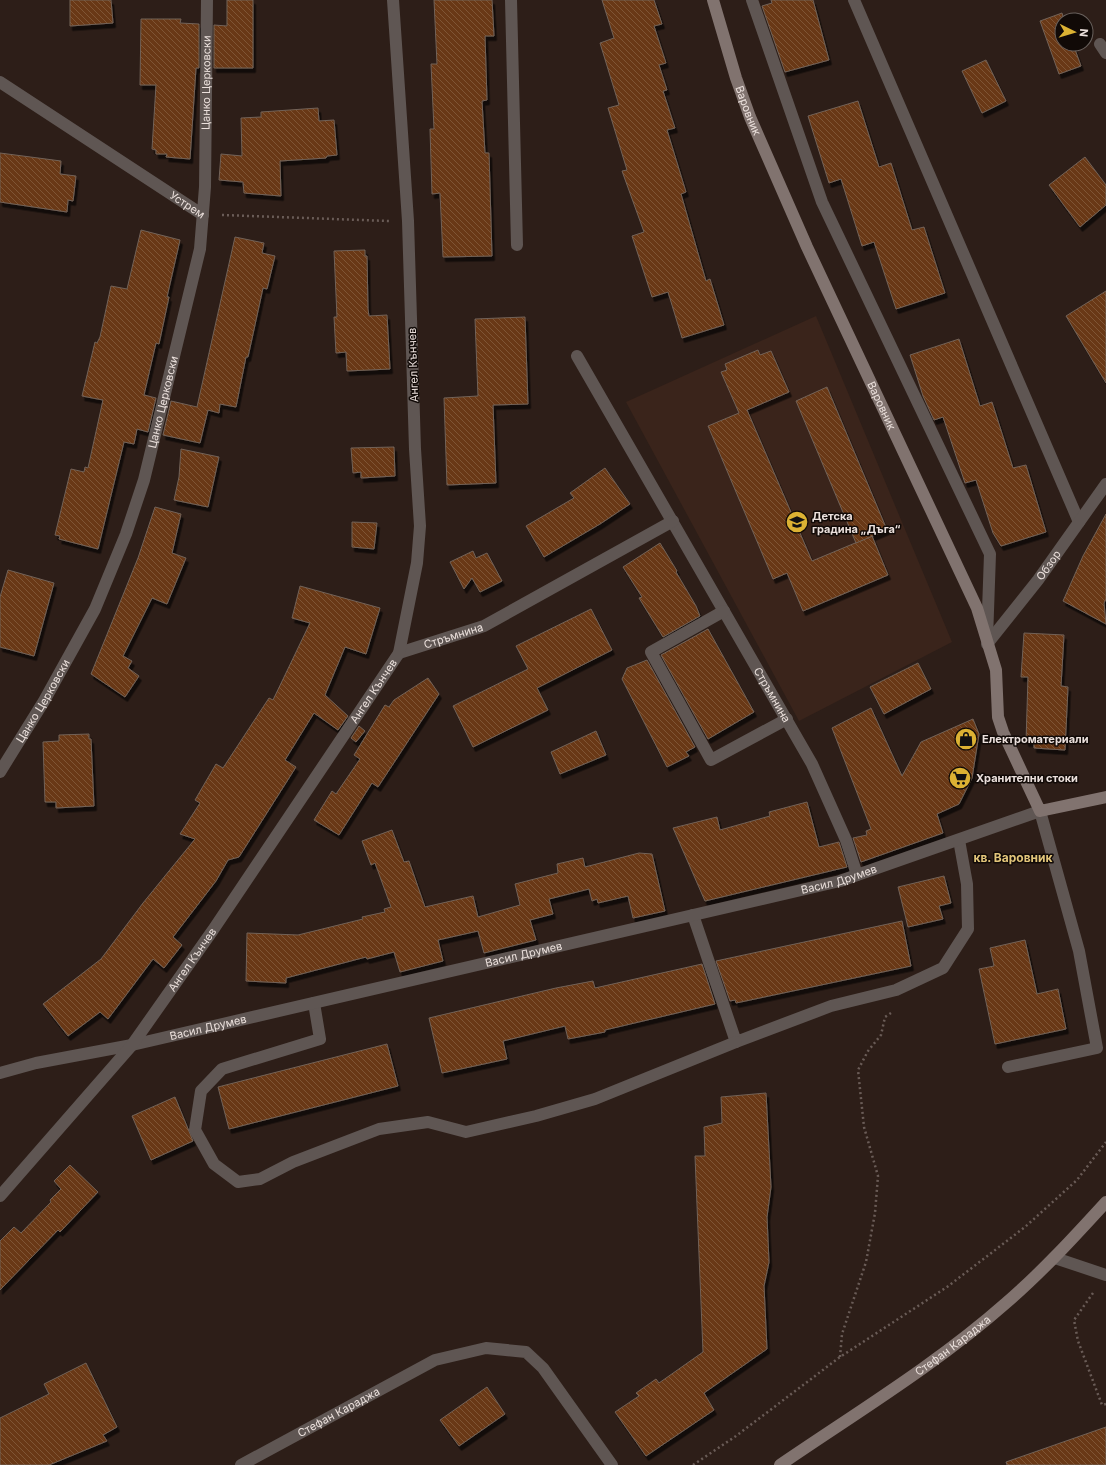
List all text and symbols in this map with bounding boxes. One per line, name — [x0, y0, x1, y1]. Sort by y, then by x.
north arrow — [1054, 12, 1094, 52]
text: N — [1077, 28, 1091, 38]
street label: Цанко Церковски — [199, 35, 214, 130]
street label: Варовник — [732, 84, 764, 137]
street label: Устрем — [167, 188, 208, 221]
street label: Ангел Кънчев — [405, 328, 421, 402]
street label: Цанко Церковски — [145, 354, 181, 450]
street label: Варовник — [864, 379, 899, 432]
school or university icon: Детска градина „Дъга“ — [784, 509, 810, 535]
place label: Детска градина „Дъга“ — [812, 509, 900, 536]
street label: Обзор — [1033, 547, 1064, 583]
street label: Стръмнина — [422, 620, 485, 652]
street label: Ангел Кънчев — [347, 656, 400, 726]
street label: Цанко Церковски — [13, 657, 73, 745]
street label: Стръмнина — [751, 665, 794, 725]
shop icon: Електроматериали — [953, 726, 979, 752]
place label: Електроматериали — [982, 732, 1089, 746]
supermarket icon: Хранителни стоки — [947, 765, 973, 791]
place label: Хранителни стоки — [976, 771, 1078, 785]
district label: кв. Варовник — [973, 850, 1053, 865]
street label: Васил Друмев — [799, 862, 879, 897]
street label: Ангел Кънчев — [165, 925, 219, 994]
street label: Васил Друмев — [484, 939, 563, 970]
street label: Васил Друмев — [168, 1012, 248, 1043]
street label: Стефан Караджа — [912, 1312, 993, 1379]
street label: Стефан Караджа — [295, 1384, 382, 1440]

